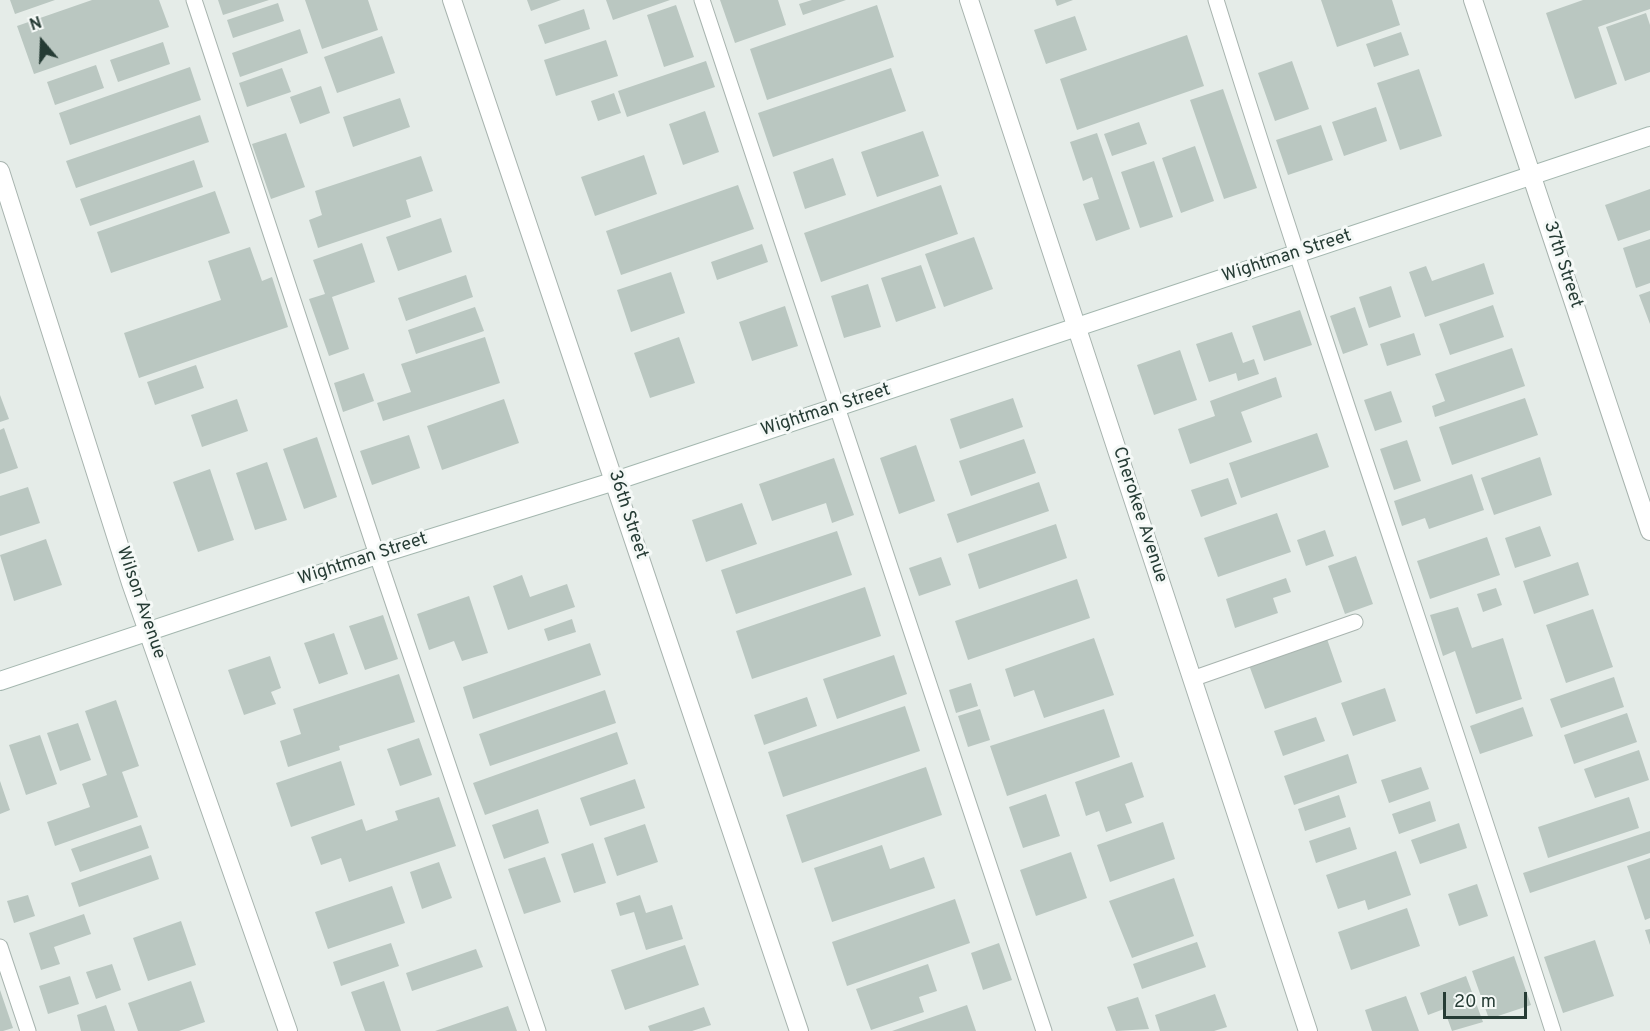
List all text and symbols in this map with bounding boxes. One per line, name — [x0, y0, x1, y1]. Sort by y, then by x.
north arrow — [12, 12, 72, 72]
text: N — [27, 14, 45, 36]
street label: 37th Street — [1538, 219, 1586, 311]
street label: Wightman Street — [1220, 226, 1354, 288]
street label: Wightman Street — [759, 380, 893, 442]
street label: Cherokee Avenue — [1107, 444, 1171, 586]
street label: 36th Street — [603, 468, 651, 562]
street label: Wightman Street — [296, 529, 430, 591]
street label: Wilson Avenue — [111, 544, 169, 662]
scale bar — [1446, 980, 1530, 1018]
text: 20 m — [1454, 991, 1496, 1014]

